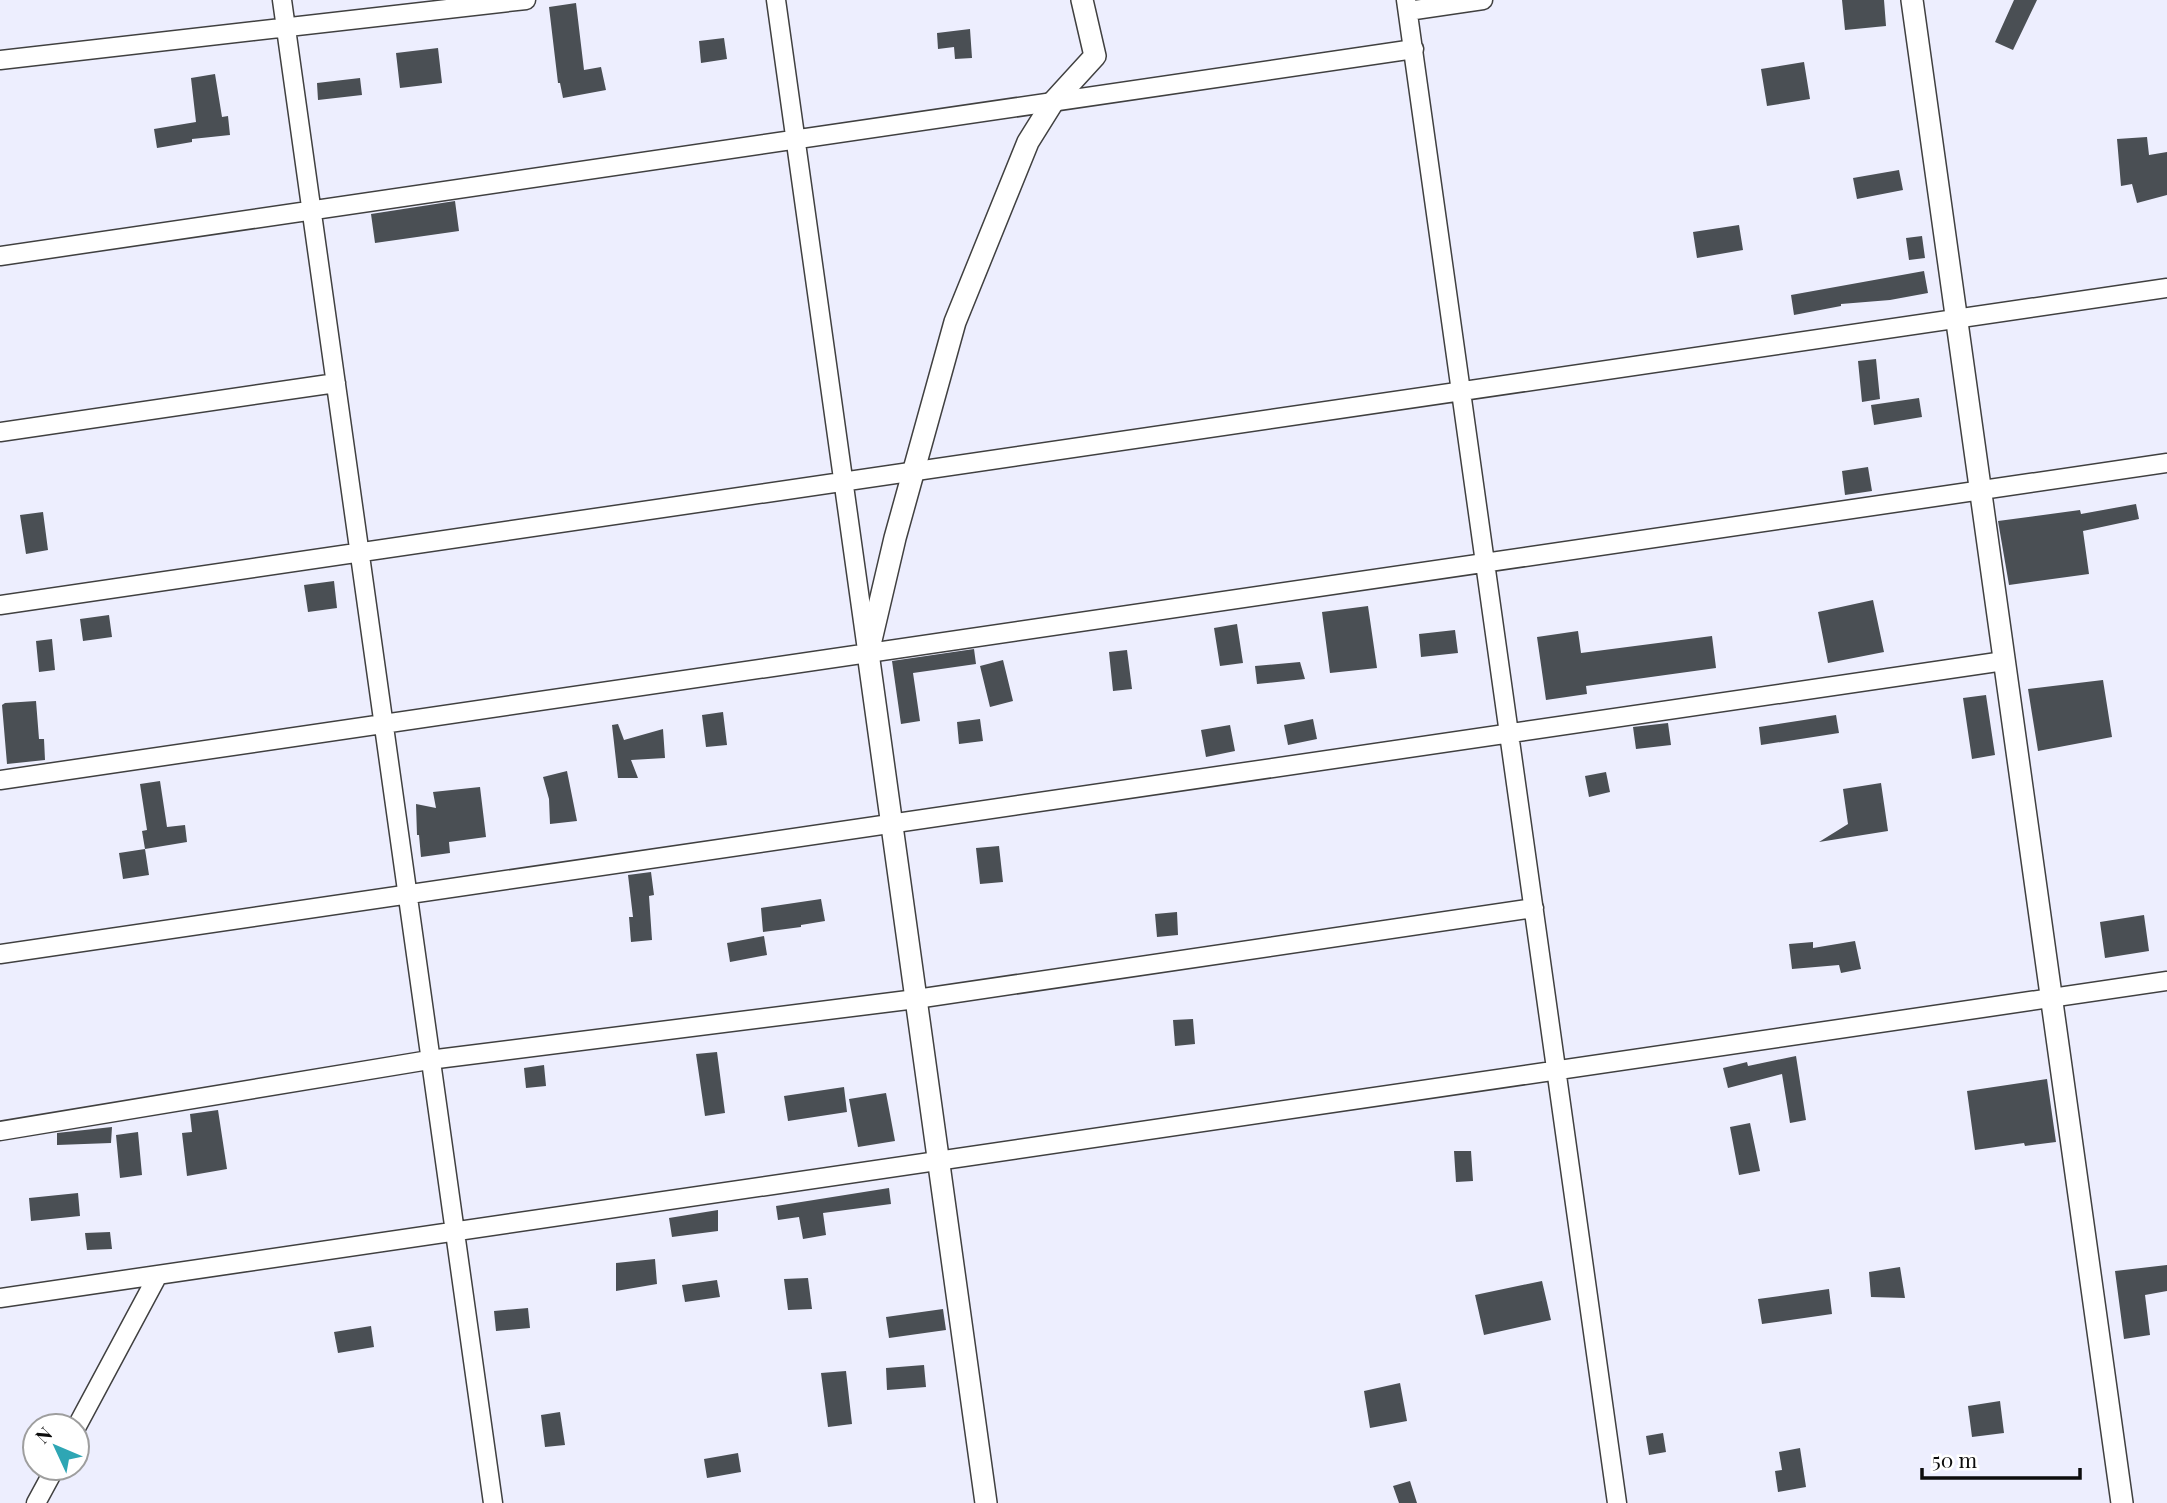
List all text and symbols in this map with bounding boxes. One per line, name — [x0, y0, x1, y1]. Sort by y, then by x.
north arrow — [21, 1412, 91, 1482]
text: N — [29, 1420, 57, 1448]
scale bar — [1922, 1436, 2080, 1480]
text: 50 m — [1932, 1445, 1978, 1473]

